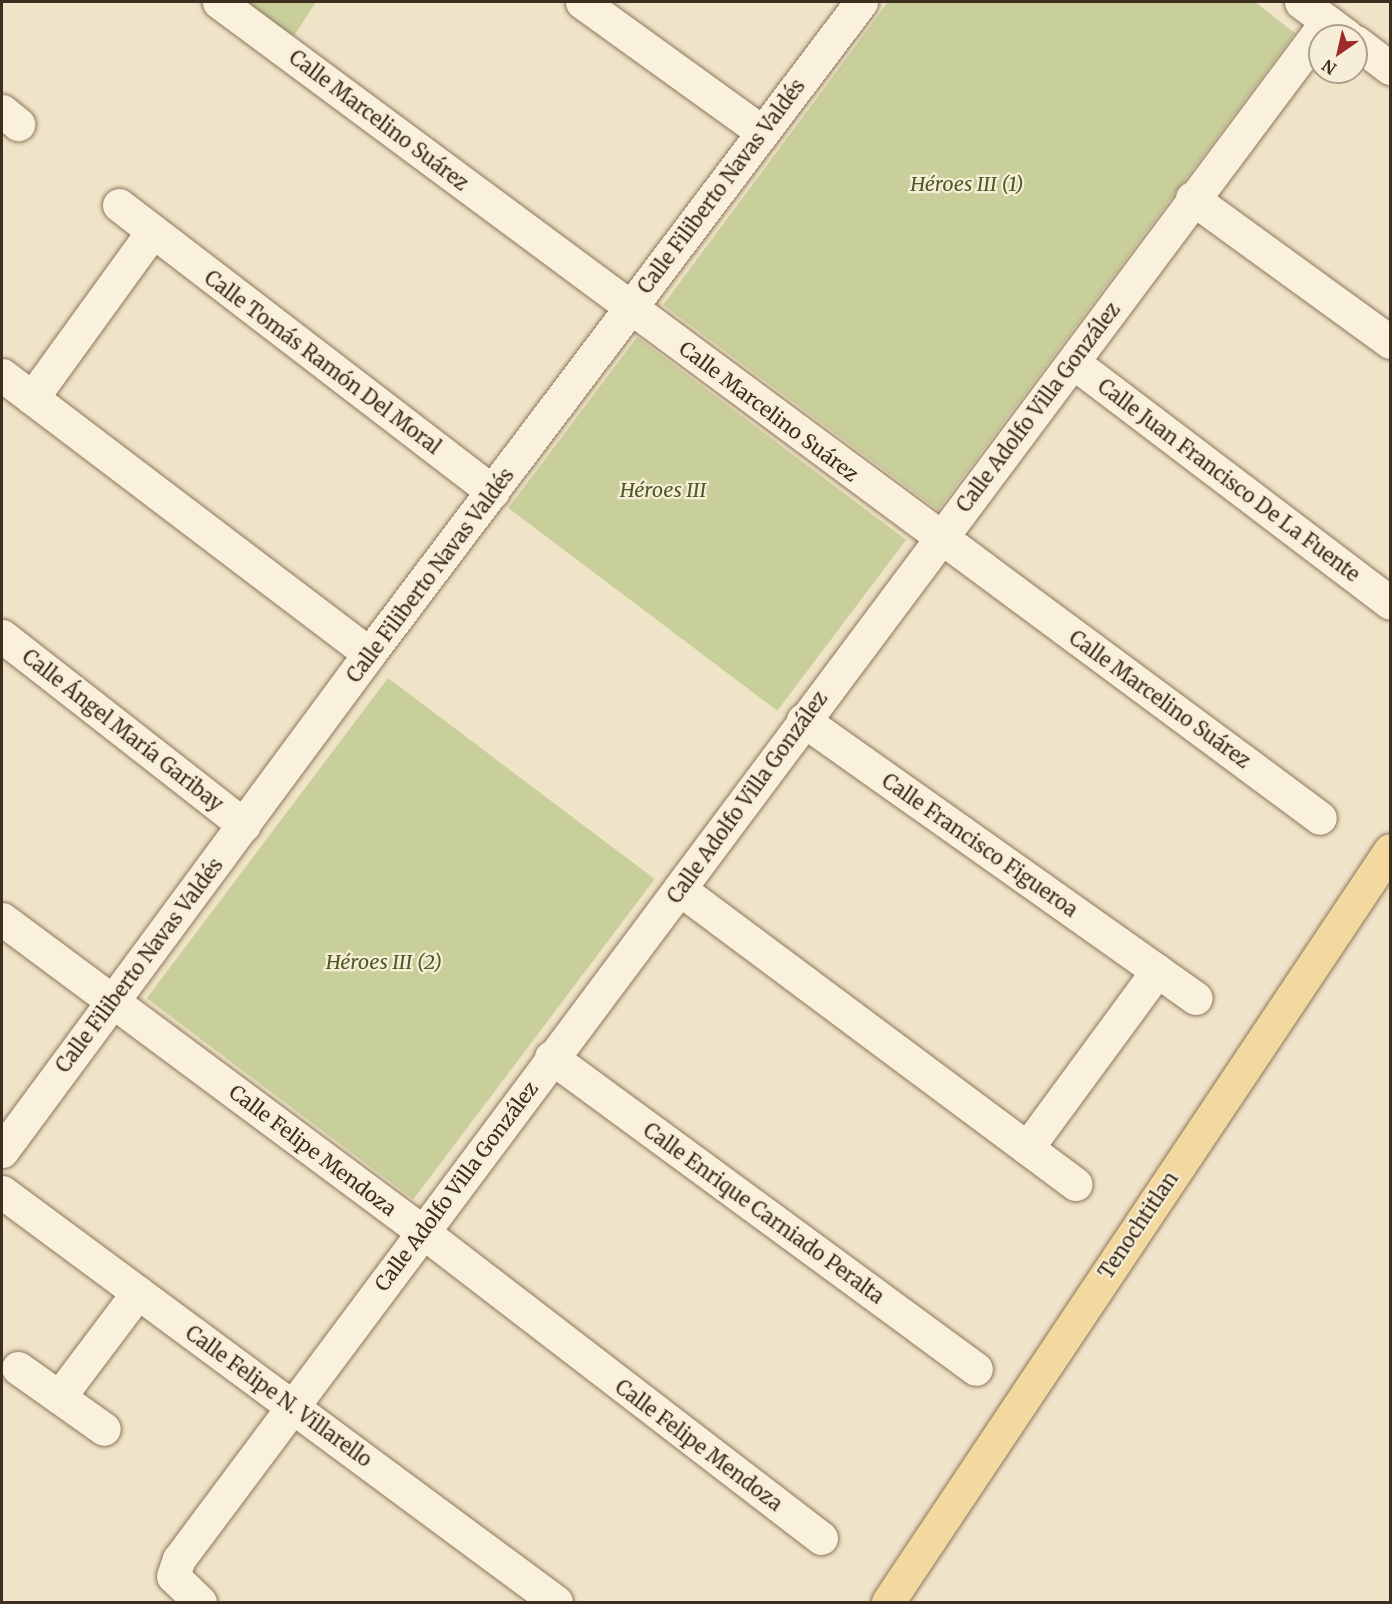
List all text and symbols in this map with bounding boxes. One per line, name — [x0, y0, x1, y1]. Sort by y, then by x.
north arrow — [1308, 24, 1368, 84]
street label: Calle Marcelino Suárez — [285, 45, 473, 195]
text: N — [1318, 55, 1340, 79]
street label: Calle Filiberto Navas Valdés — [632, 74, 810, 298]
park label: Héroes III (1) — [910, 171, 1024, 195]
street label: Calle Tomás Ramón Del Moral — [200, 265, 446, 459]
street label: Calle Adolfo Villa González — [951, 297, 1125, 517]
street label: Calle Marcelino Suárez — [675, 336, 863, 486]
street label: Calle Juan Francisco De La Fuente — [1093, 374, 1365, 586]
street label: Calle Filiberto Navas Valdés — [341, 463, 519, 687]
park label: Héroes III — [620, 477, 706, 501]
street label: Calle Marcelino Suárez — [1065, 625, 1255, 773]
street label: Calle Ángel María Garibay — [18, 644, 228, 816]
street label: Calle Adolfo Villa González — [662, 686, 832, 908]
street label: Calle Francisco Figueroa — [878, 768, 1082, 922]
street label: Calle Filiberto Navas Valdés — [50, 853, 228, 1077]
park label: Héroes III (2) — [326, 949, 442, 973]
street label: Calle Adolfo Villa González — [369, 1076, 543, 1296]
street label: Calle Felipe Mendoza — [225, 1079, 401, 1221]
street label: Calle Enrique Carniado Peralta — [639, 1118, 889, 1308]
street label: Tenochtitlan — [1093, 1167, 1183, 1283]
street label: Calle Felipe N. Villarello — [181, 1320, 377, 1472]
street label: Calle Felipe Mendoza — [611, 1374, 787, 1516]

